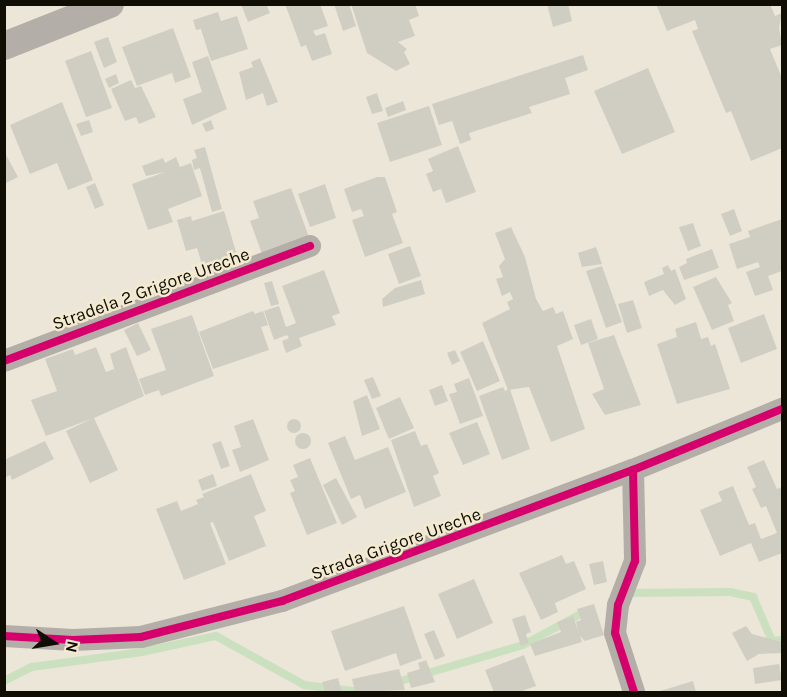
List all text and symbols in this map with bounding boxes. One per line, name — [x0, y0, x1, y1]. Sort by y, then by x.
street label: Stradela 2 Grigore Ureche — [49, 243, 253, 335]
street label: Strada Grigore Ureche — [308, 503, 484, 585]
north arrow — [24, 613, 84, 673]
text: N — [62, 639, 83, 654]

